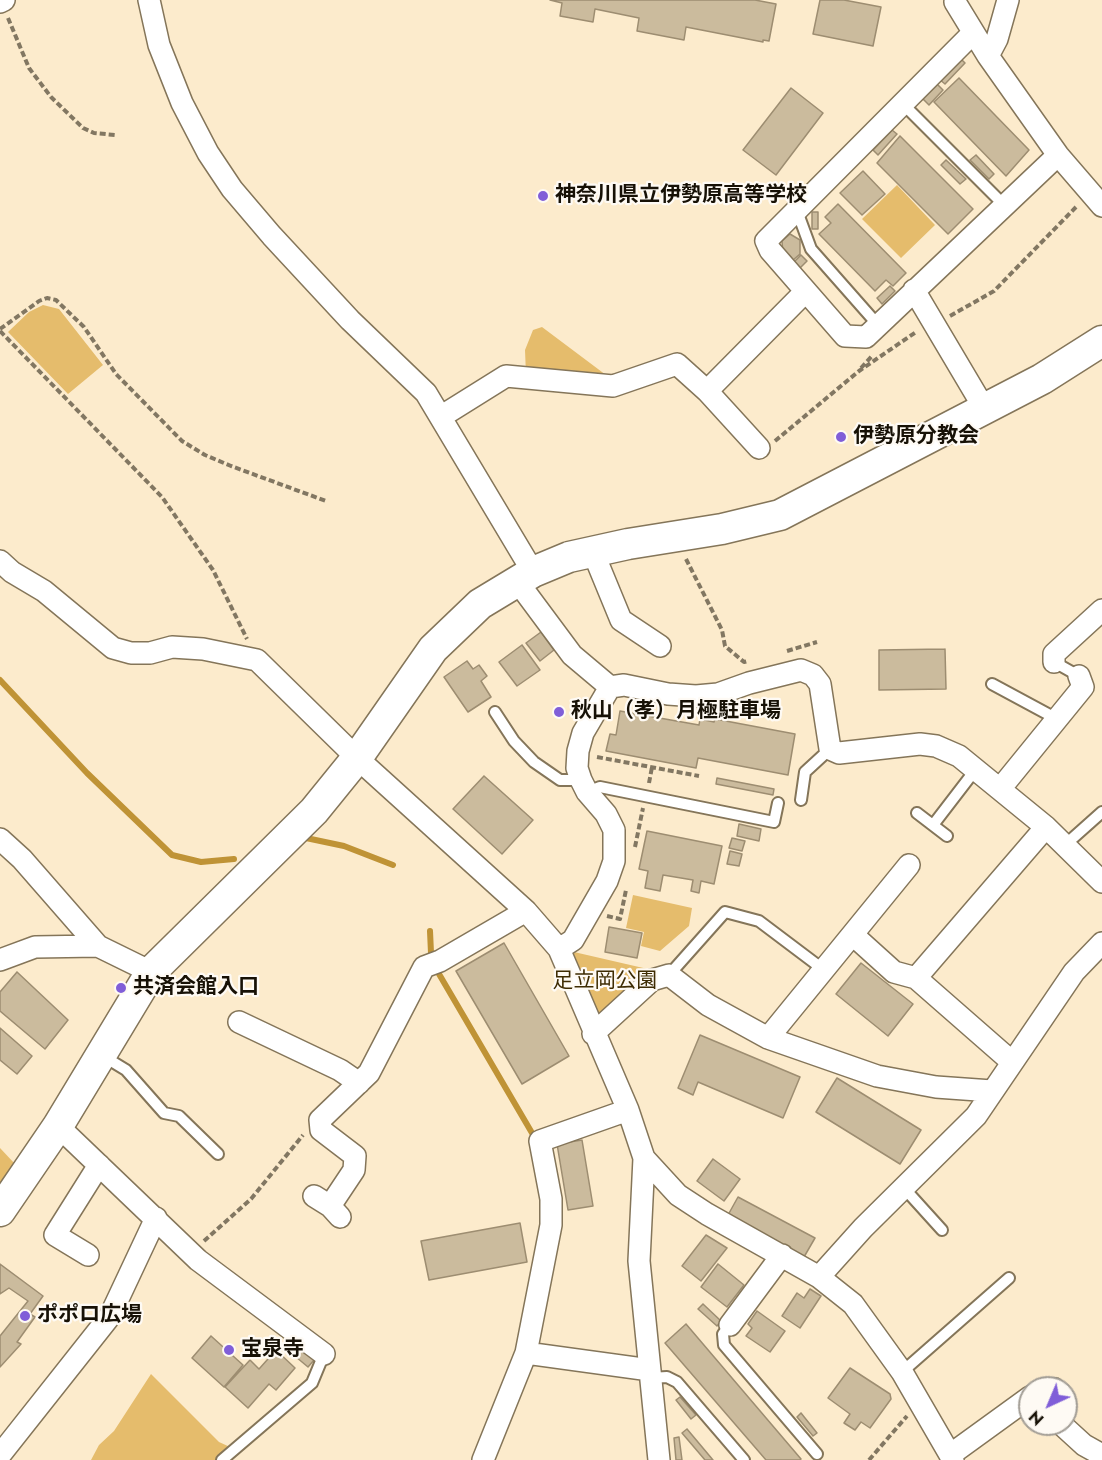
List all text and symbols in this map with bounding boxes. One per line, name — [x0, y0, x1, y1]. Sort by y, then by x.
place label: 神奈川県立伊勢原高等学校 — [555, 183, 807, 209]
marker: 神奈川県立伊勢原高等学校 — [536, 189, 550, 203]
place label: 伊勢原分教会 — [853, 424, 979, 450]
marker: 伊勢原分教会 — [834, 430, 848, 444]
place label: 秋山（孝）月極駐車場 — [571, 699, 781, 725]
marker: 秋山（孝）月極駐車場 — [552, 705, 566, 719]
park label: 足立岡公園 — [553, 969, 657, 995]
place label: 共済会館入口 — [133, 975, 259, 1001]
marker: 共済会館入口 — [114, 981, 128, 995]
place label: ポポロ広場 — [37, 1303, 142, 1329]
marker: ポポロ広場 — [18, 1309, 32, 1323]
place label: 宝泉寺 — [241, 1337, 304, 1363]
marker: 宝泉寺 — [222, 1343, 236, 1357]
north arrow — [1018, 1376, 1078, 1436]
text: N — [1024, 1405, 1049, 1431]

